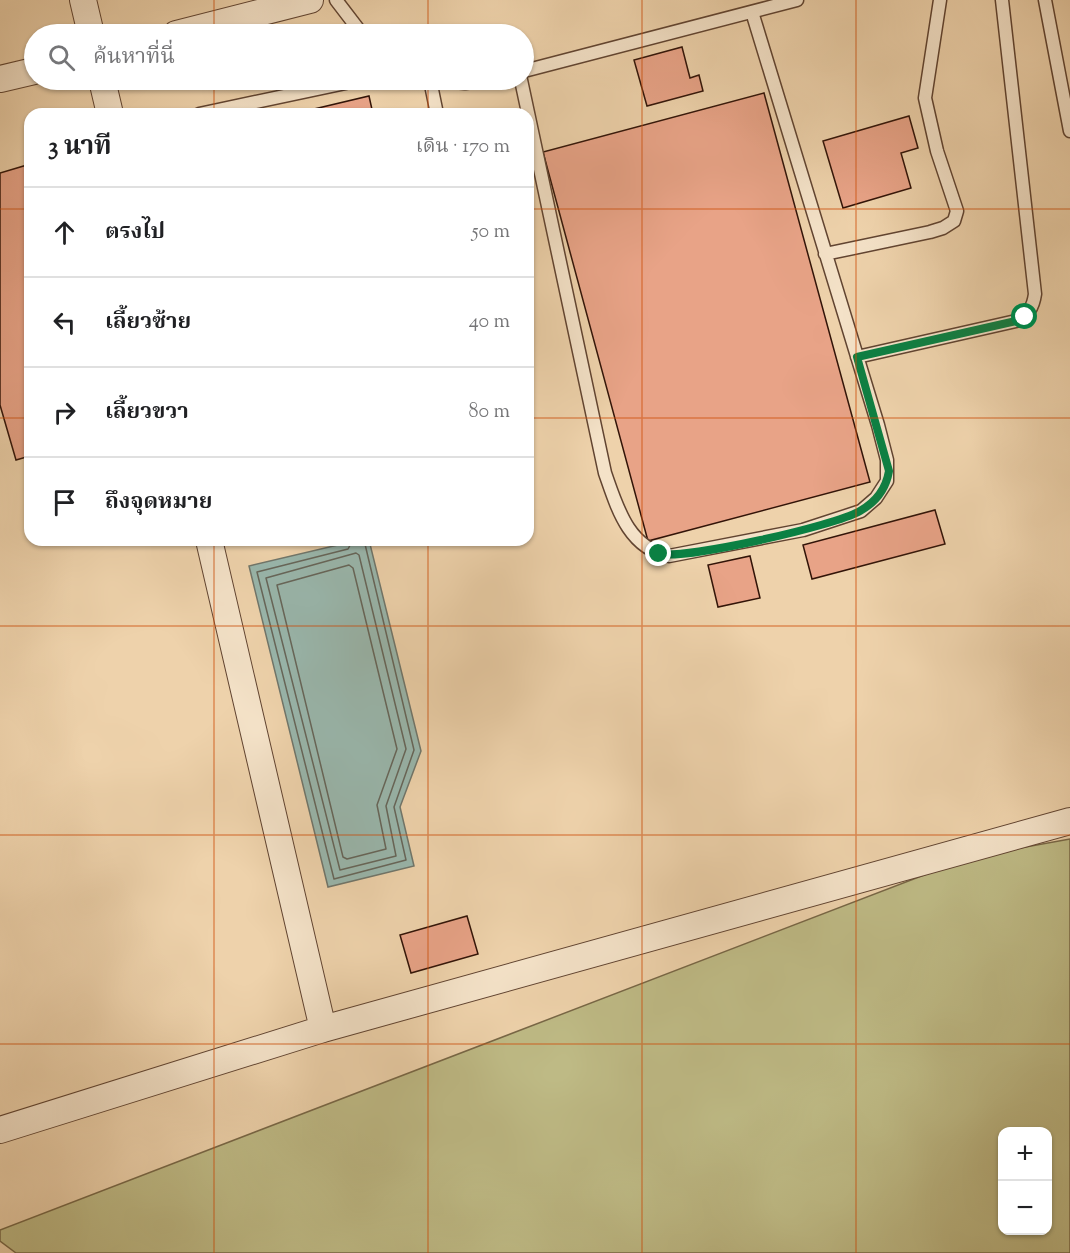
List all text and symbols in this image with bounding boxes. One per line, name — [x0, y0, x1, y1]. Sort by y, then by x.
search box — [24, 24, 534, 90]
icon: search — [45, 41, 78, 74]
text: ค้นหาที่นี่ — [93, 42, 175, 74]
text: 3 นาที — [48, 129, 112, 166]
text: เดิน · 170 m — [416, 133, 510, 162]
icon: ahead — [48, 216, 81, 249]
text: ตรงไป — [105, 217, 165, 249]
text: 50 m — [472, 218, 510, 247]
route start — [1011, 303, 1037, 329]
icon: left — [48, 306, 81, 339]
text: เลี้ยวซ้าย — [105, 307, 191, 339]
text: 40 m — [469, 308, 510, 337]
icon: right — [48, 396, 81, 429]
text: เลี้ยวขวา — [105, 397, 189, 429]
text: 80 m — [469, 398, 510, 427]
icon: arrive — [48, 486, 81, 519]
text: ถึงจุดหมาย — [105, 487, 212, 519]
route end — [645, 540, 671, 566]
map controls — [998, 1127, 1052, 1235]
button: + — [998, 1127, 1052, 1181]
button: − — [998, 1181, 1052, 1235]

